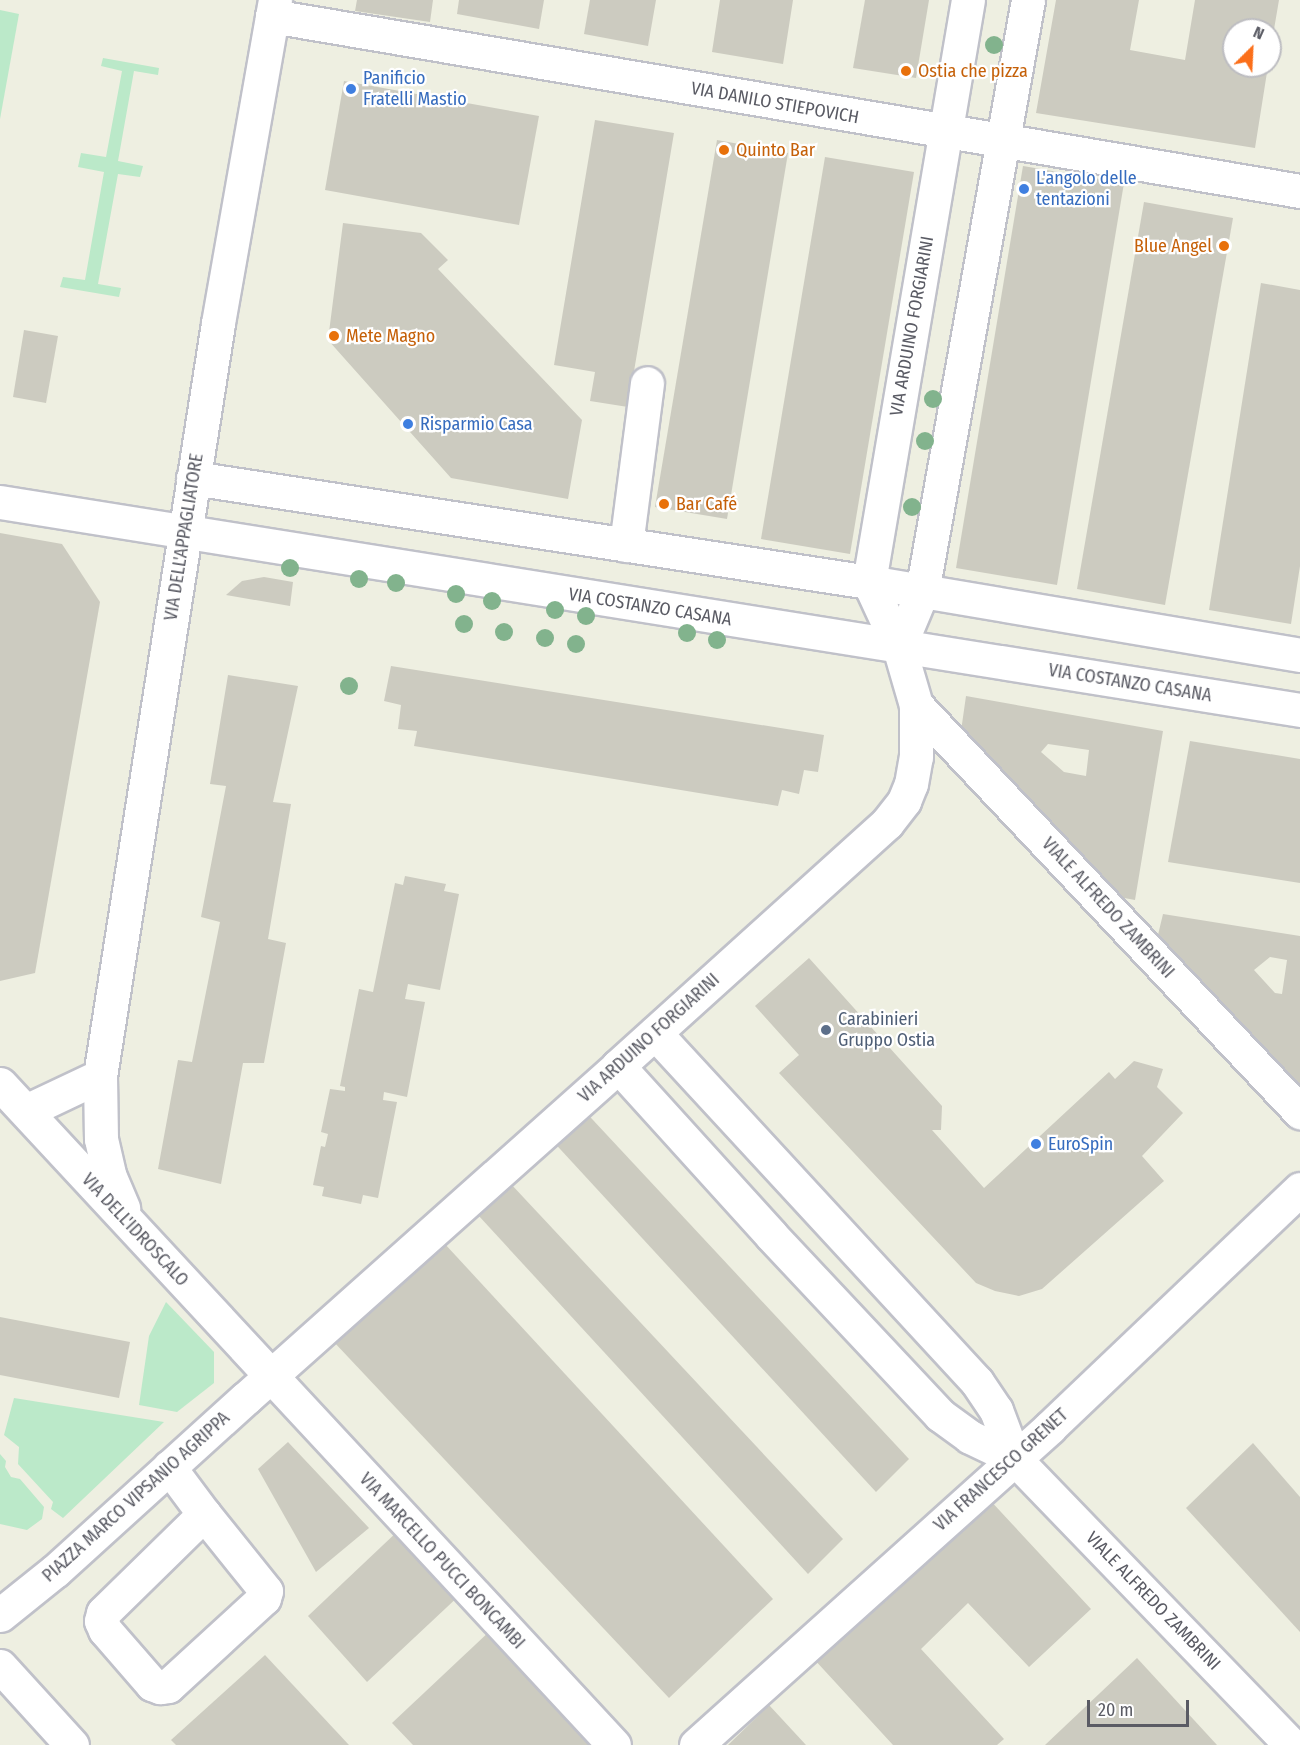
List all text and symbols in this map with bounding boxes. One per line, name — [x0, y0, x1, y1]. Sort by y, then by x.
north arrow — [1222, 18, 1282, 78]
text: N — [1250, 22, 1267, 44]
place label: Ostia che pizza — [918, 60, 1028, 82]
marker: Ostia che pizza — [899, 64, 913, 78]
place label: Panificio Fratelli Mastio — [363, 68, 467, 110]
street label: VIA DANILO STIEPOVICH — [689, 78, 861, 128]
marker: Panificio Fratelli Mastio — [344, 82, 358, 96]
place label: Quinto Bar — [736, 139, 815, 161]
marker: Quinto Bar — [717, 143, 731, 157]
place label: L'angolo delle tentazioni — [1036, 168, 1137, 210]
marker: L'angolo delle tentazioni — [1017, 182, 1031, 196]
street label: VIA ARDUINO FORGIARINI — [886, 234, 938, 418]
place label: Blue Angel — [1134, 235, 1212, 257]
marker: Blue Angel — [1217, 239, 1231, 253]
place label: Mete Magno — [346, 325, 435, 347]
marker: Mete Magno — [327, 329, 341, 343]
place label: Risparmio Casa — [420, 413, 533, 435]
marker: Risparmio Casa — [401, 417, 415, 431]
street label: VIA DELL'APPAGLIATORE — [160, 452, 208, 622]
place label: Bar Café — [676, 493, 737, 515]
marker: Bar Café — [657, 497, 671, 511]
street label: VIA COSTANZO CASANA — [567, 583, 733, 631]
street label: VIA COSTANZO CASANA — [1047, 659, 1213, 707]
street label: VIALE ALFREDO ZAMBRINI — [1037, 833, 1179, 983]
street label: VIA ARDUINO FORGIARINI — [574, 969, 724, 1107]
place label: Carabinieri Gruppo Ostia — [838, 1009, 935, 1052]
marker: Carabinieri Gruppo Ostia — [819, 1023, 833, 1037]
place label: EuroSpin — [1048, 1133, 1113, 1155]
marker: EuroSpin — [1029, 1137, 1043, 1151]
street label: VIA DELL'IDROSCALO — [77, 1169, 193, 1291]
street label: VIA FRANCESCO GRENET — [930, 1404, 1072, 1536]
street label: PIAZZA MARCO VIPSANIO AGRIPPA — [38, 1407, 234, 1587]
street label: VIA MARCELLO PUCCI BONCAMBI — [355, 1469, 529, 1653]
street label: VIALE ALFREDO ZAMBRINI — [1081, 1527, 1225, 1675]
scale bar — [1090, 1688, 1192, 1726]
text: 20 m — [1098, 1699, 1133, 1721]

